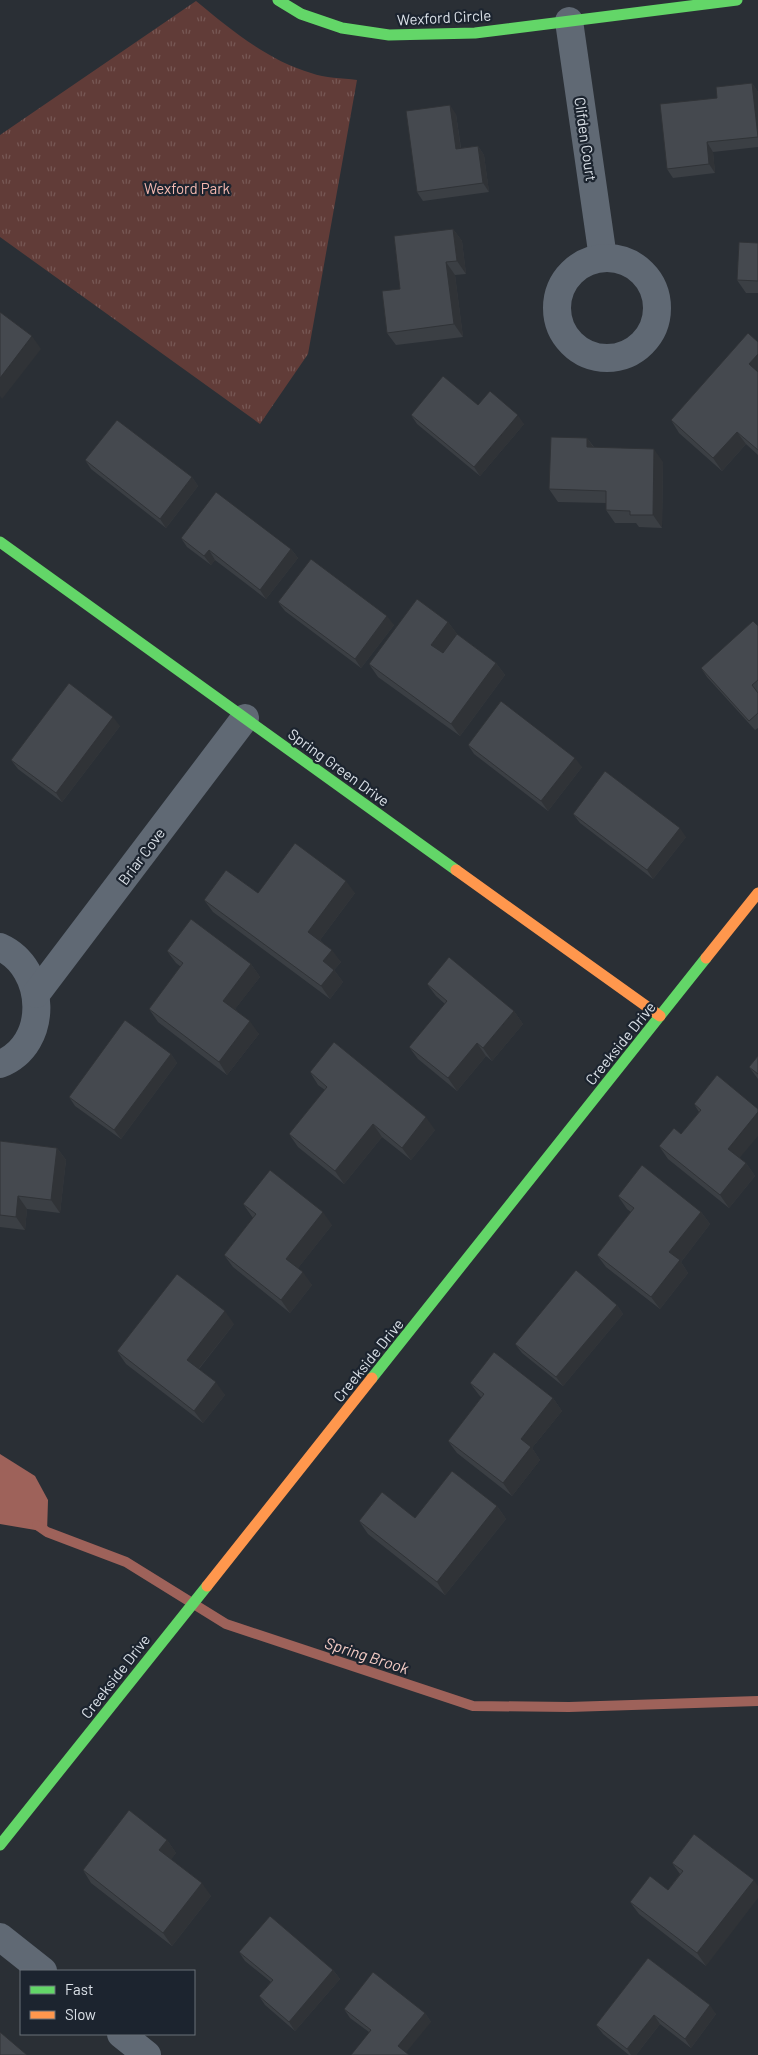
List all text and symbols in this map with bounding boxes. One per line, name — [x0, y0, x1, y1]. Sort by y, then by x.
street label: Wexford Circle — [396, 6, 492, 28]
street label: Clifden Court — [571, 96, 601, 182]
park label: Wexford Park — [144, 179, 231, 197]
street label: Spring Green Drive — [285, 724, 393, 810]
street label: Briar Cove — [114, 824, 168, 888]
street label: Creekside Drive — [581, 998, 659, 1088]
street label: Creekside Drive — [329, 1315, 407, 1405]
street label: Creekside Drive — [77, 1630, 153, 1722]
water label: Spring Brook — [323, 1633, 412, 1678]
legend — [20, 1970, 195, 2035]
text: Fast — [65, 1980, 93, 1998]
text: Slow — [65, 2005, 96, 2023]

